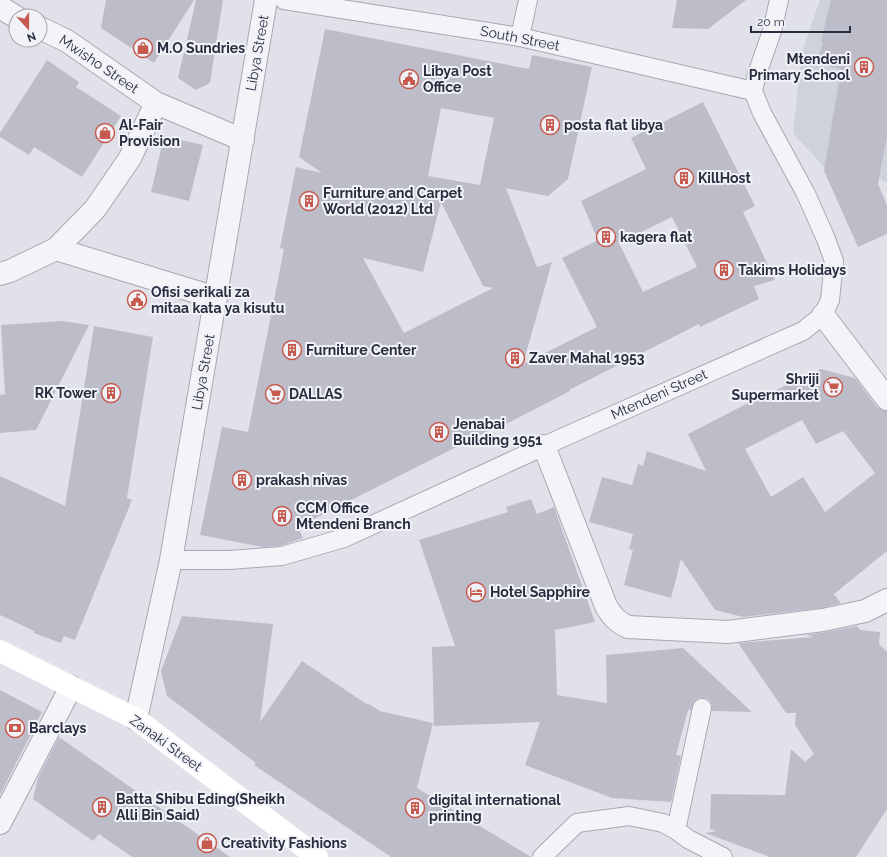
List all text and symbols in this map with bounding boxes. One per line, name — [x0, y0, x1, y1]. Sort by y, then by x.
north arrow — [8, 8, 48, 48]
scale bar — [751, 8, 850, 34]
street label: Libya Street — [242, 13, 272, 92]
text: 20 m — [757, 15, 785, 29]
street label: South Street — [479, 22, 561, 54]
text: N — [25, 29, 38, 44]
street label: Mwisho Street — [56, 32, 142, 97]
shop icon: M.O Sundries — [132, 37, 154, 59]
place label: M.O Sundries — [157, 40, 245, 56]
place label: Mtendeni Primary School — [749, 51, 851, 83]
building icon: Mtendeni Primary School — [853, 56, 875, 78]
place label: Libya Post Office — [423, 63, 492, 95]
public building icon: Libya Post Office — [398, 68, 420, 90]
building icon: posta flat libya — [539, 114, 561, 136]
place label: Al-Fair Provision — [119, 117, 180, 149]
place label: posta flat libya — [564, 117, 663, 133]
shop icon: Al-Fair Provision — [94, 122, 116, 144]
building icon: KillHost — [673, 167, 695, 189]
place label: KillHost — [698, 170, 751, 186]
place label: Furniture and Carpet World (2012) Ltd — [323, 185, 463, 217]
building icon: Furniture and Carpet World (2012) Ltd — [298, 190, 320, 212]
building icon: kagera flat — [595, 226, 617, 248]
place label: kagera flat — [620, 229, 693, 245]
building icon: Takims Holidays — [713, 259, 735, 281]
place label: Takims Holidays — [738, 262, 846, 278]
place label: Ofisi serikali za mitaa kata ya kisutu — [151, 284, 285, 316]
public building icon: Ofisi serikali za mitaa kata ya kisutu — [126, 289, 148, 311]
street label: Libya Street — [188, 332, 218, 411]
building icon: Furniture Center — [281, 339, 303, 361]
place label: Furniture Center — [306, 342, 417, 358]
building icon: Zaver Mahal 1953 — [504, 347, 526, 369]
place label: Zaver Mahal 1953 — [529, 350, 645, 366]
street label: Mtendeni Street — [608, 365, 710, 422]
place label: Shriji Supermarket — [732, 371, 820, 403]
supermarket icon: Shriji Supermarket — [822, 376, 844, 398]
building icon: RK Tower — [100, 382, 122, 404]
supermarket icon: DALLAS — [264, 383, 286, 405]
place label: RK Tower — [35, 385, 98, 401]
place label: DALLAS — [289, 386, 343, 402]
place label: Jenabai Building 1951 — [453, 416, 542, 448]
building icon: Jenabai Building 1951 — [428, 421, 450, 443]
building icon: prakash nivas — [231, 469, 253, 491]
place label: prakash nivas — [256, 472, 347, 488]
place label: CCM Office Mtendeni Branch — [296, 500, 411, 532]
building icon: CCM Office Mtendeni Branch — [271, 505, 293, 527]
hotel icon: Hotel Sapphire — [465, 581, 487, 603]
place label: Hotel Sapphire — [490, 584, 590, 600]
street label: Zanaki Street — [127, 712, 205, 775]
bank icon: Barclays — [4, 717, 26, 739]
place label: Barclays — [29, 720, 86, 736]
place label: Batta Shibu Eding(Sheikh Alli Bin Said) — [116, 791, 285, 823]
place label: digital international printing — [429, 792, 561, 824]
building icon: Batta Shibu Eding(Sheikh Alli Bin Said) — [91, 796, 113, 818]
building icon: digital international printing — [404, 797, 426, 819]
shop icon: Creativity Fashions — [196, 832, 218, 854]
place label: Creativity Fashions — [221, 835, 347, 851]

